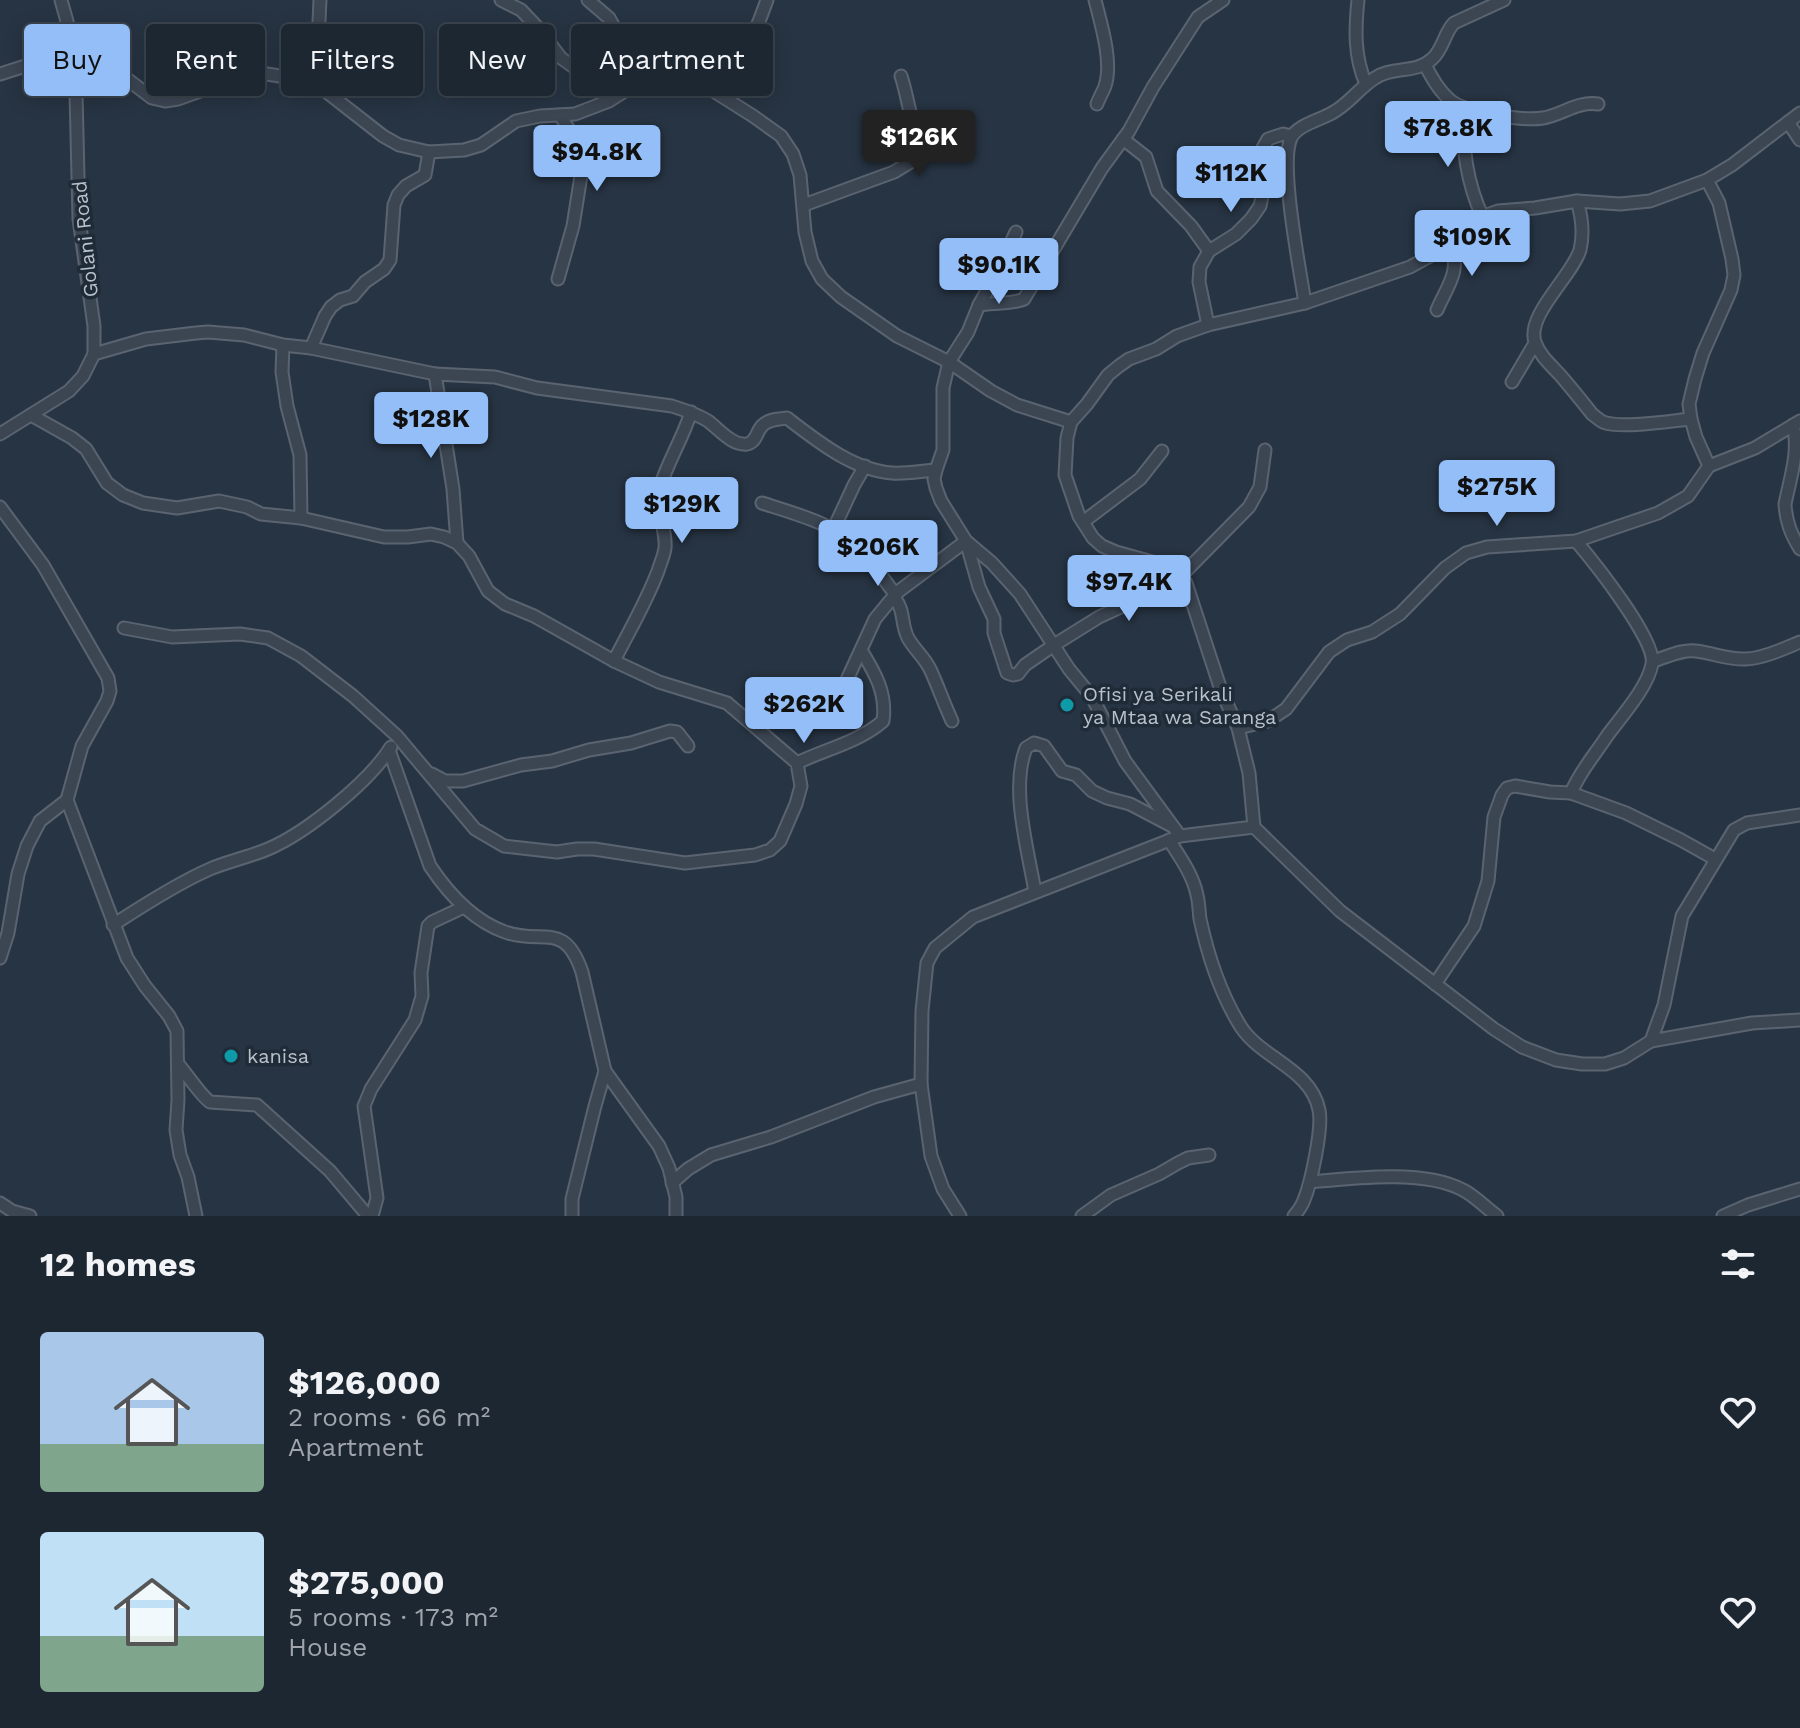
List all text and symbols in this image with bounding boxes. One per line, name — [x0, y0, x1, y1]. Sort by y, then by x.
chip: Buy — [24, 24, 130, 96]
chip: Rent — [146, 24, 265, 96]
chip: Filters — [281, 24, 423, 96]
chip: New — [439, 24, 555, 96]
chip: Apartment — [571, 24, 773, 96]
pin: $78.8K — [1383, 101, 1513, 169]
pin: $126K — [863, 110, 975, 178]
text: $78.8K — [1403, 112, 1493, 142]
text: $126K — [880, 121, 958, 151]
pin: $94.8K — [532, 125, 662, 193]
text: $94.8K — [551, 136, 643, 166]
pin: $112K — [1175, 146, 1287, 214]
text: $112K — [1195, 157, 1267, 187]
street label: Golani Road — [67, 179, 103, 299]
pin: $109K — [1416, 210, 1528, 278]
text: $109K — [1433, 221, 1511, 251]
pin: $90.1K — [934, 238, 1064, 306]
text: $90.1K — [957, 249, 1041, 279]
pin: $128K — [375, 392, 487, 460]
text: $128K — [392, 403, 470, 433]
pin: $275K — [1441, 460, 1553, 528]
text: $275K — [1457, 471, 1537, 501]
pin: $129K — [626, 477, 738, 545]
text: $129K — [643, 488, 721, 518]
pin: $206K — [822, 520, 934, 588]
text: $206K — [837, 531, 919, 561]
pin: $97.4K — [1064, 555, 1194, 623]
text: $97.4K — [1086, 566, 1172, 596]
pin: $262K — [748, 677, 860, 745]
place label: Ofisi ya Serikali ya Mtaa wa Saranga — [1083, 682, 1276, 729]
text: $262K — [763, 688, 845, 718]
marker: Ofisi ya Serikali ya Mtaa wa Saranga — [1058, 696, 1076, 714]
place label: kanisa — [247, 1044, 309, 1068]
marker: kanisa — [222, 1047, 240, 1065]
icon: filters — [1716, 1242, 1760, 1286]
text: 12 homes — [40, 1244, 196, 1284]
text: $126,000 — [288, 1362, 441, 1402]
icon: home — [104, 1364, 200, 1460]
icon: heart — [1716, 1390, 1760, 1434]
text: 2 rooms · 66 m² — [288, 1402, 490, 1432]
text: Apartment — [288, 1432, 424, 1462]
text: $275,000 — [288, 1562, 445, 1602]
icon: home — [104, 1564, 200, 1660]
icon: heart — [1716, 1590, 1760, 1634]
text: 5 rooms · 173 m² — [288, 1602, 498, 1632]
text: House — [288, 1632, 367, 1662]

